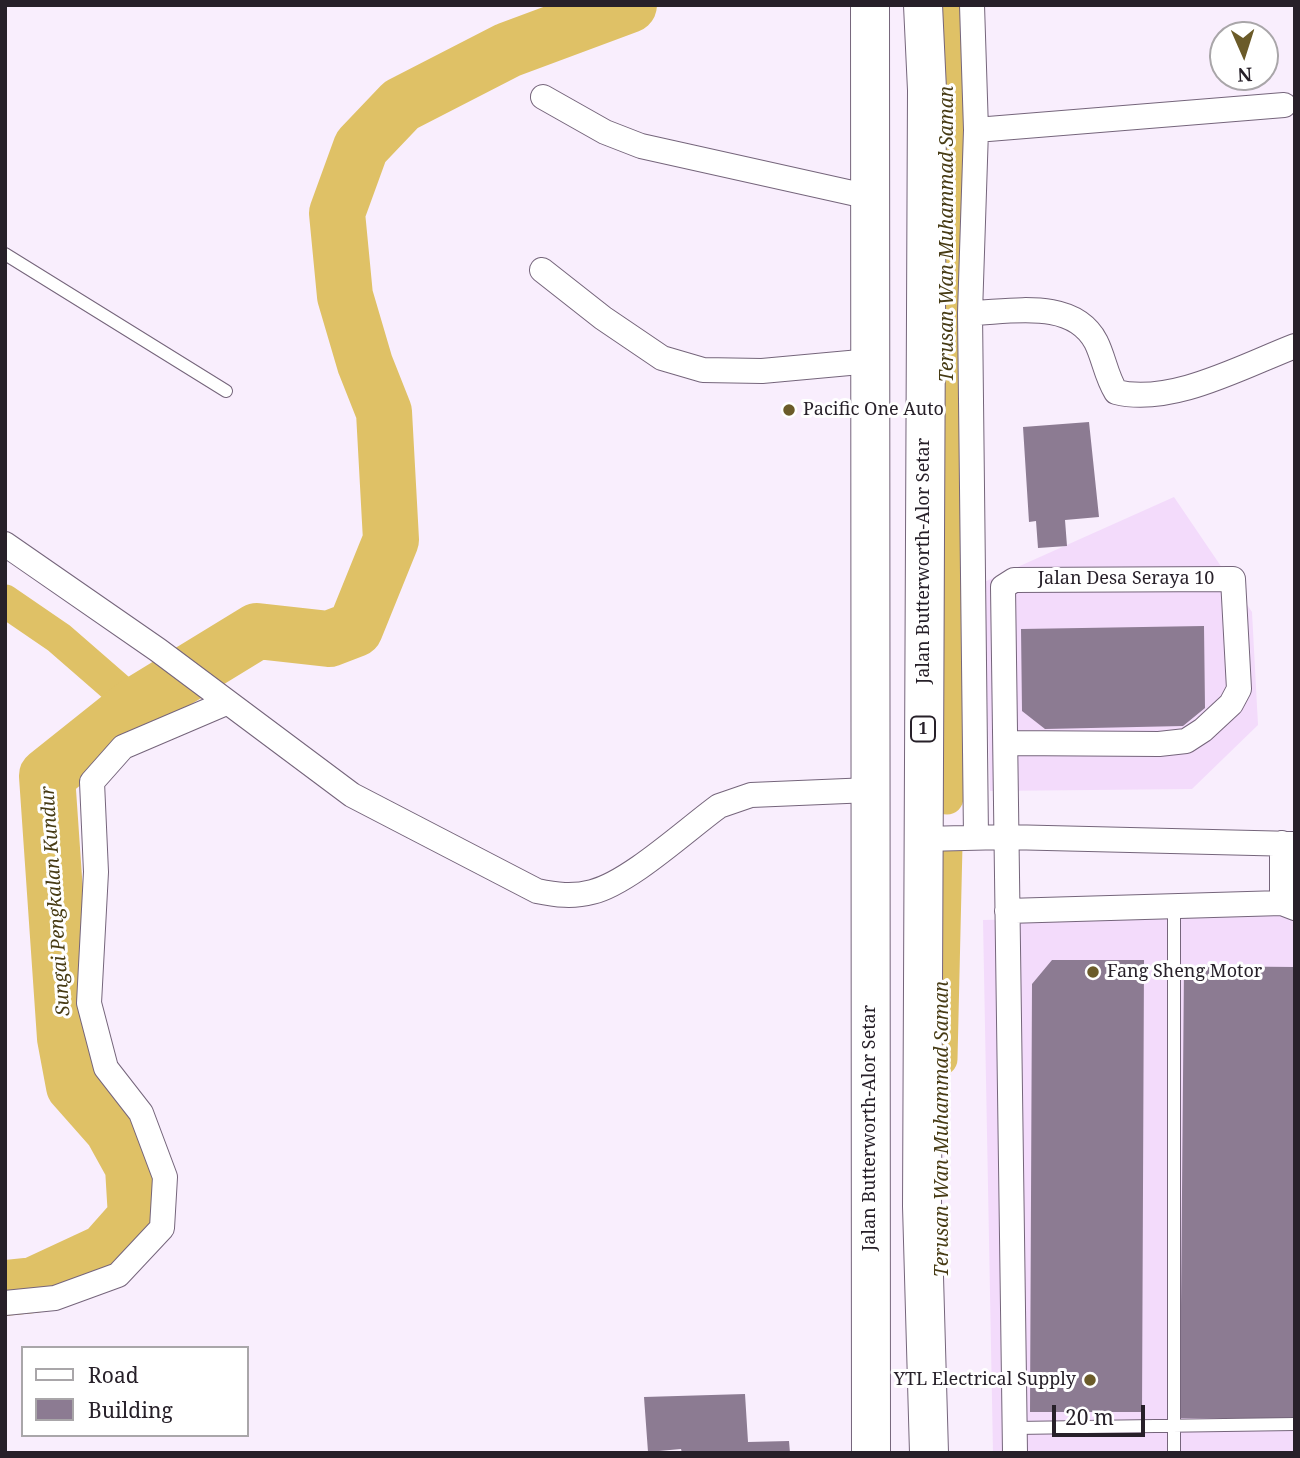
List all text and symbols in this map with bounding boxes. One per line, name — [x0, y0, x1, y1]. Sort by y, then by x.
north arrow — [1209, 21, 1279, 91]
text: N — [1237, 62, 1253, 88]
water label: Terusan Wan Muhammad Saman — [937, 86, 959, 382]
place label: Pacific One Auto — [803, 399, 944, 421]
marker: Pacific One Auto — [781, 402, 797, 418]
street label: Jalan Butterworth-Alor Setar — [913, 438, 935, 684]
street label: Jalan Desa Seraya 10 — [1038, 568, 1214, 590]
road number: 1 — [911, 716, 935, 742]
water label: Sungai Pengkalan Kundur — [37, 785, 75, 1017]
place label: Fang Sheng Motor — [1107, 961, 1262, 983]
marker: Fang Sheng Motor — [1085, 964, 1101, 980]
water label: Terusan Wan Muhammad Saman — [932, 981, 954, 1277]
street label: Jalan Butterworth-Alor Setar — [859, 1005, 881, 1251]
legend — [21, 1346, 248, 1437]
text: Road — [88, 1361, 139, 1389]
place label: YTL Electrical Supply — [894, 1369, 1076, 1391]
marker: YTL Electrical Supply — [1082, 1372, 1098, 1388]
scale bar — [1055, 1392, 1148, 1436]
text: Building — [88, 1396, 173, 1424]
text: 20 m — [1065, 1403, 1114, 1431]

